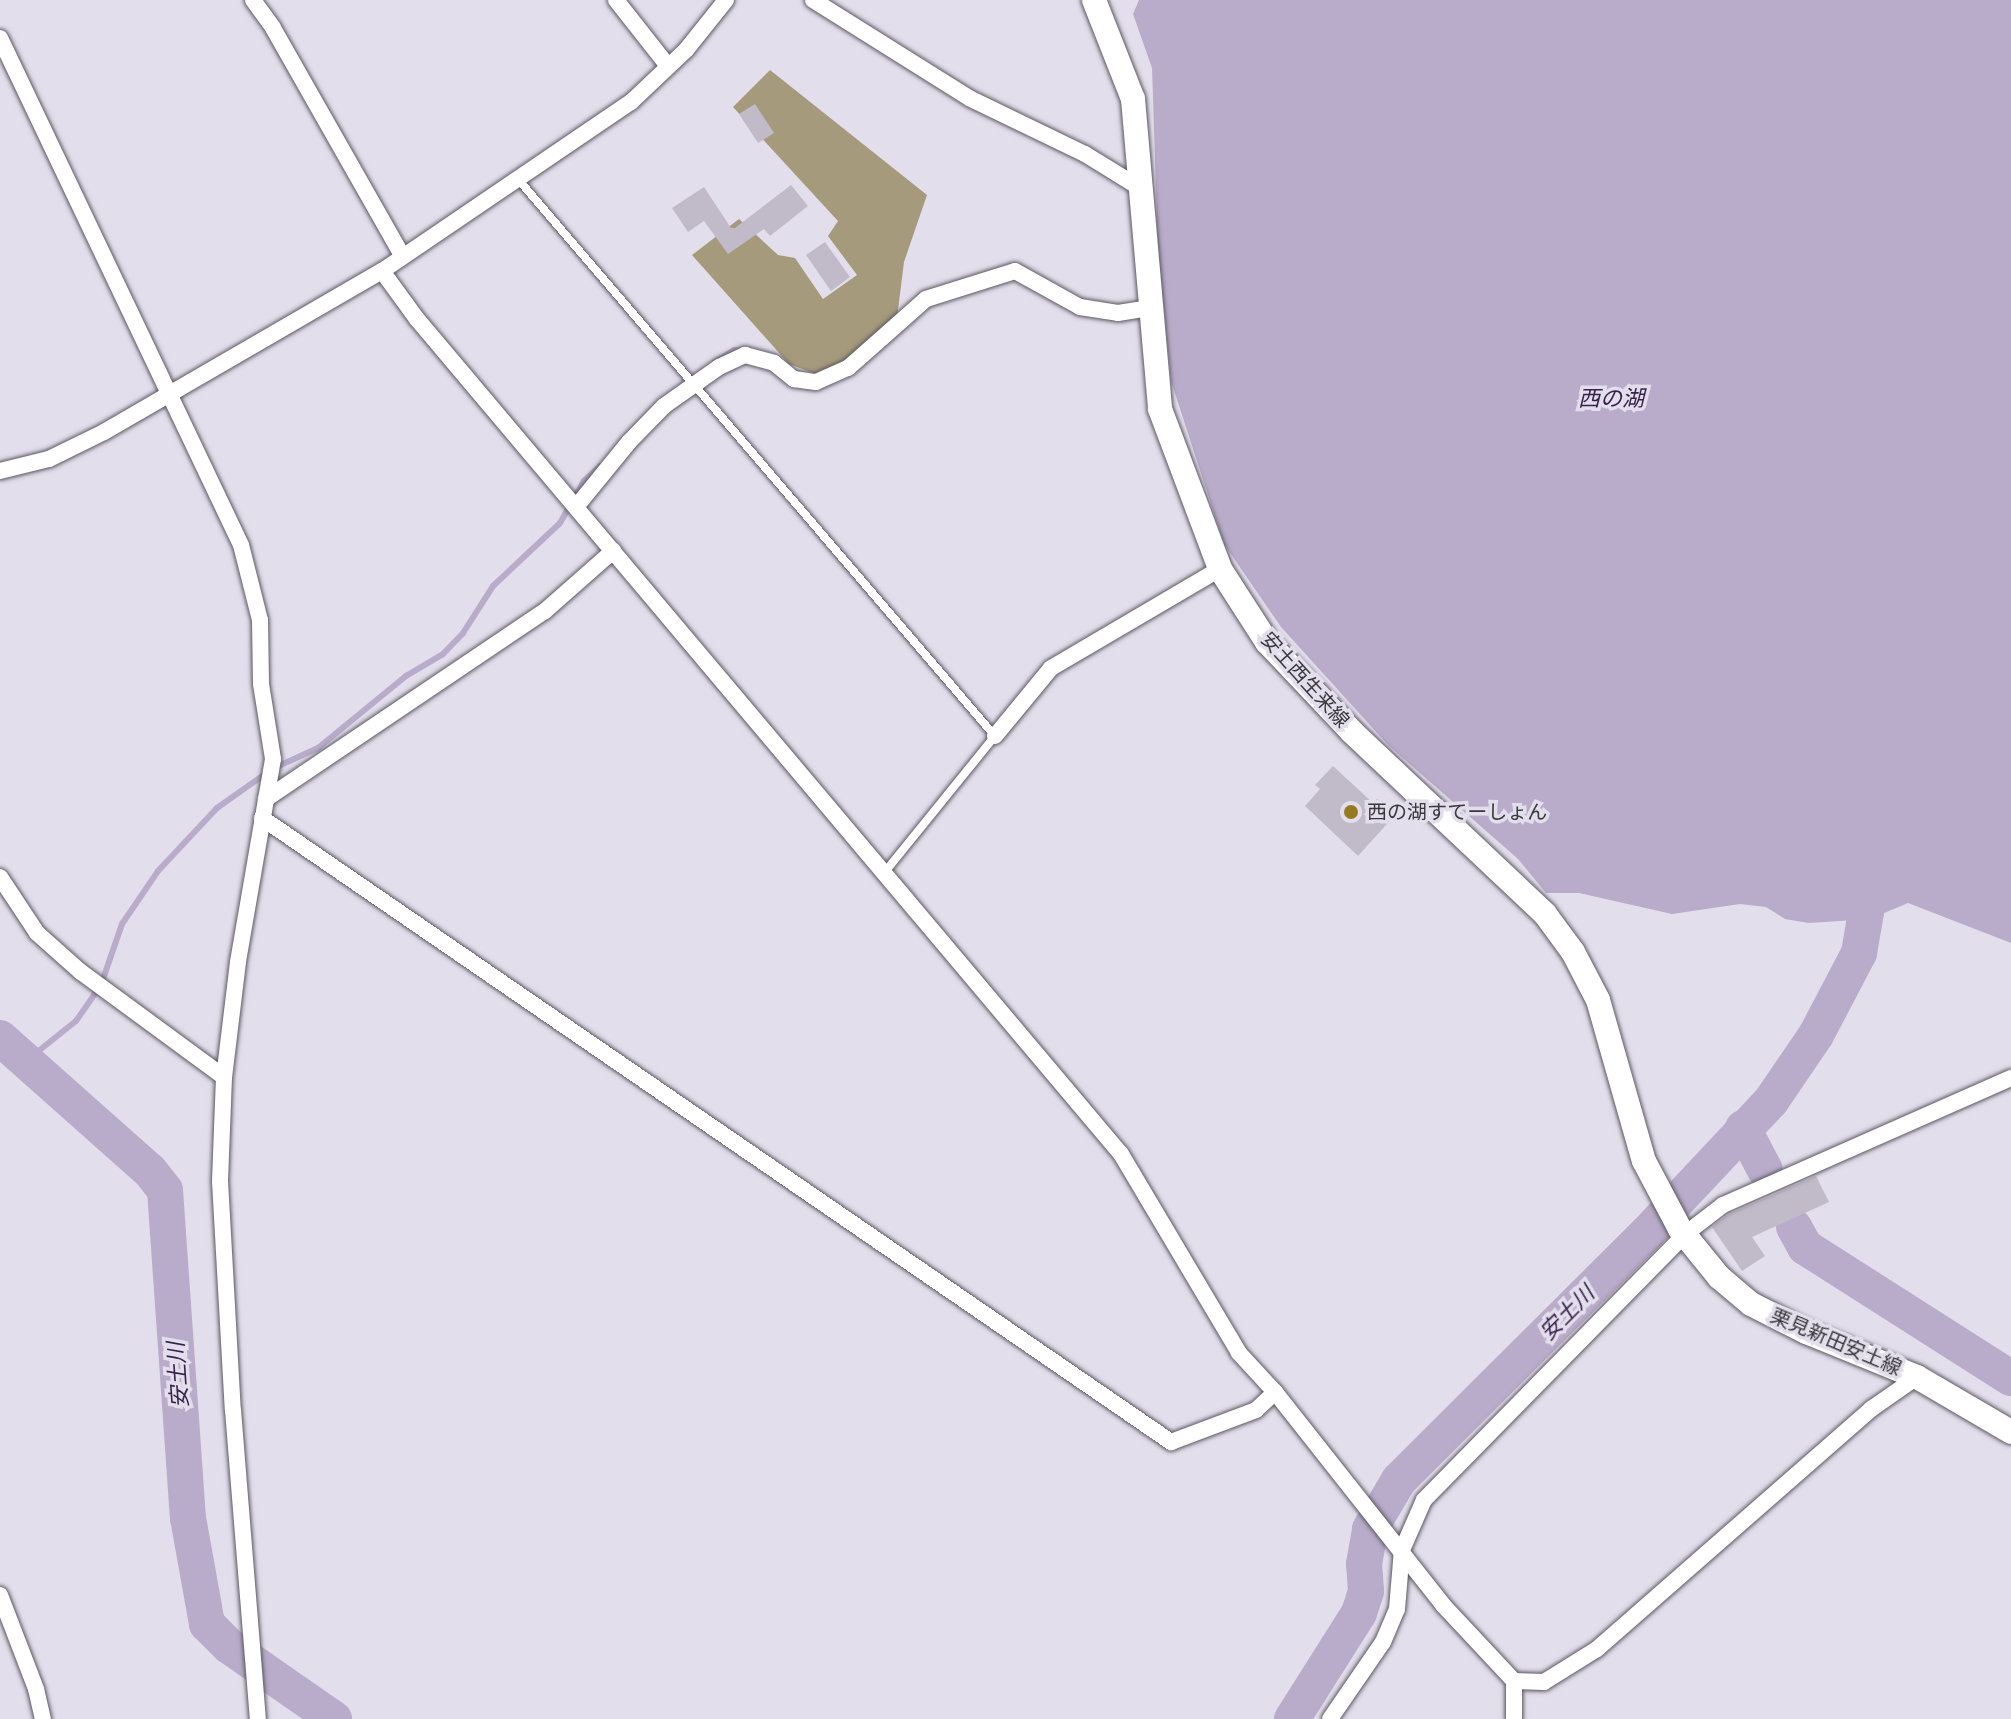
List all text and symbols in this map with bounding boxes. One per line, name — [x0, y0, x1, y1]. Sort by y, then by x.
water label: 西の湖 — [1578, 386, 1644, 412]
street label: 安土西生来線 — [1256, 627, 1354, 733]
place label: 西の湖すてーしょん — [1367, 800, 1547, 824]
marker: 西の湖すてーしょん — [1342, 803, 1360, 821]
water label: 安土川 — [1534, 1280, 1600, 1346]
street label: 栗見新田安土線 — [1767, 1304, 1905, 1380]
water label: 安土川 — [163, 1341, 193, 1409]

